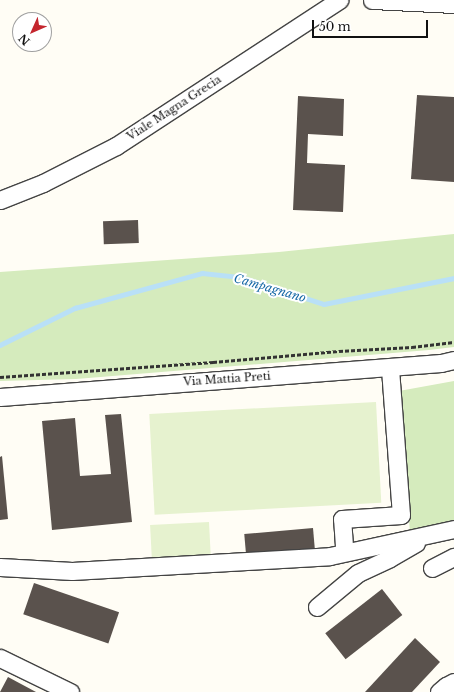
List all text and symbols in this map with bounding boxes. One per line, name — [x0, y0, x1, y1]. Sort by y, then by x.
north arrow — [12, 12, 52, 52]
scale bar — [314, 12, 430, 38]
text: 50 m — [319, 19, 351, 34]
text: N — [16, 31, 33, 48]
street label: Viale Magna Grecia — [124, 73, 224, 143]
water label: Campagnano — [232, 271, 308, 305]
street label: Via Mattia Preti — [183, 369, 271, 389]

